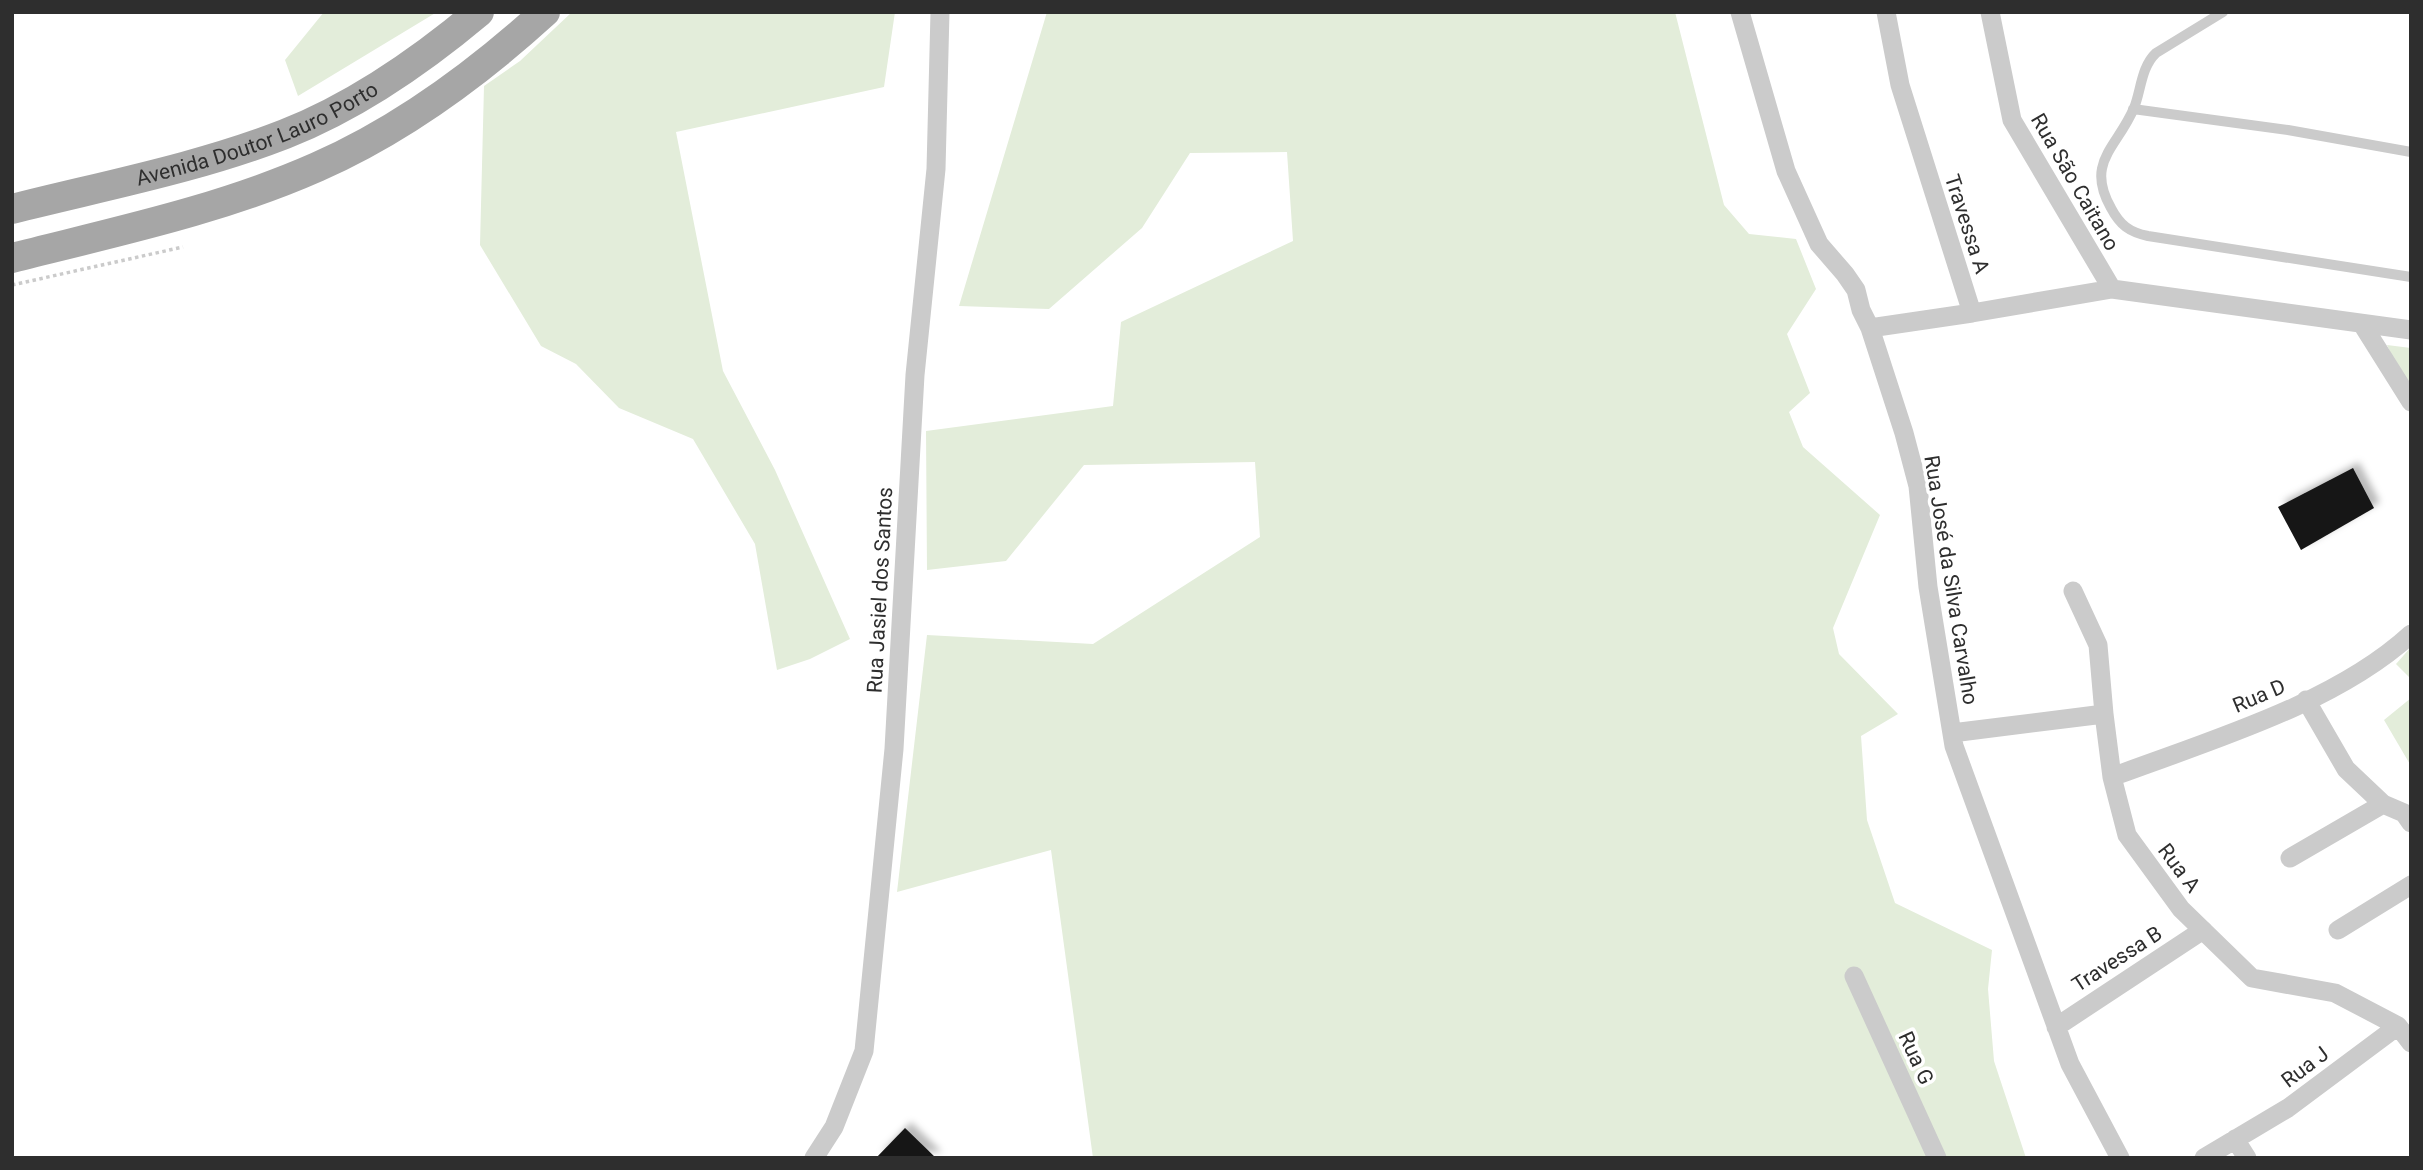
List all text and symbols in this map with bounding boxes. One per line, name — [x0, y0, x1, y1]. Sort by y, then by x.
street label: Avenida Doutor Lauro Porto — [134, 77, 382, 191]
street label: Rua São Caitano — [2026, 109, 2124, 255]
street label: Travessa A — [1940, 171, 1994, 277]
street label: Rua José da Silva Carvalho — [1919, 454, 1983, 706]
street label: Rua Jasiel dos Santos — [863, 486, 897, 694]
street label: Rua D — [2229, 674, 2289, 718]
street label: Rua A — [2153, 839, 2205, 897]
street label: Travessa B — [2068, 921, 2166, 997]
street label: Rua G — [1893, 1028, 1939, 1088]
street label: Rua J — [2277, 1042, 2333, 1092]

